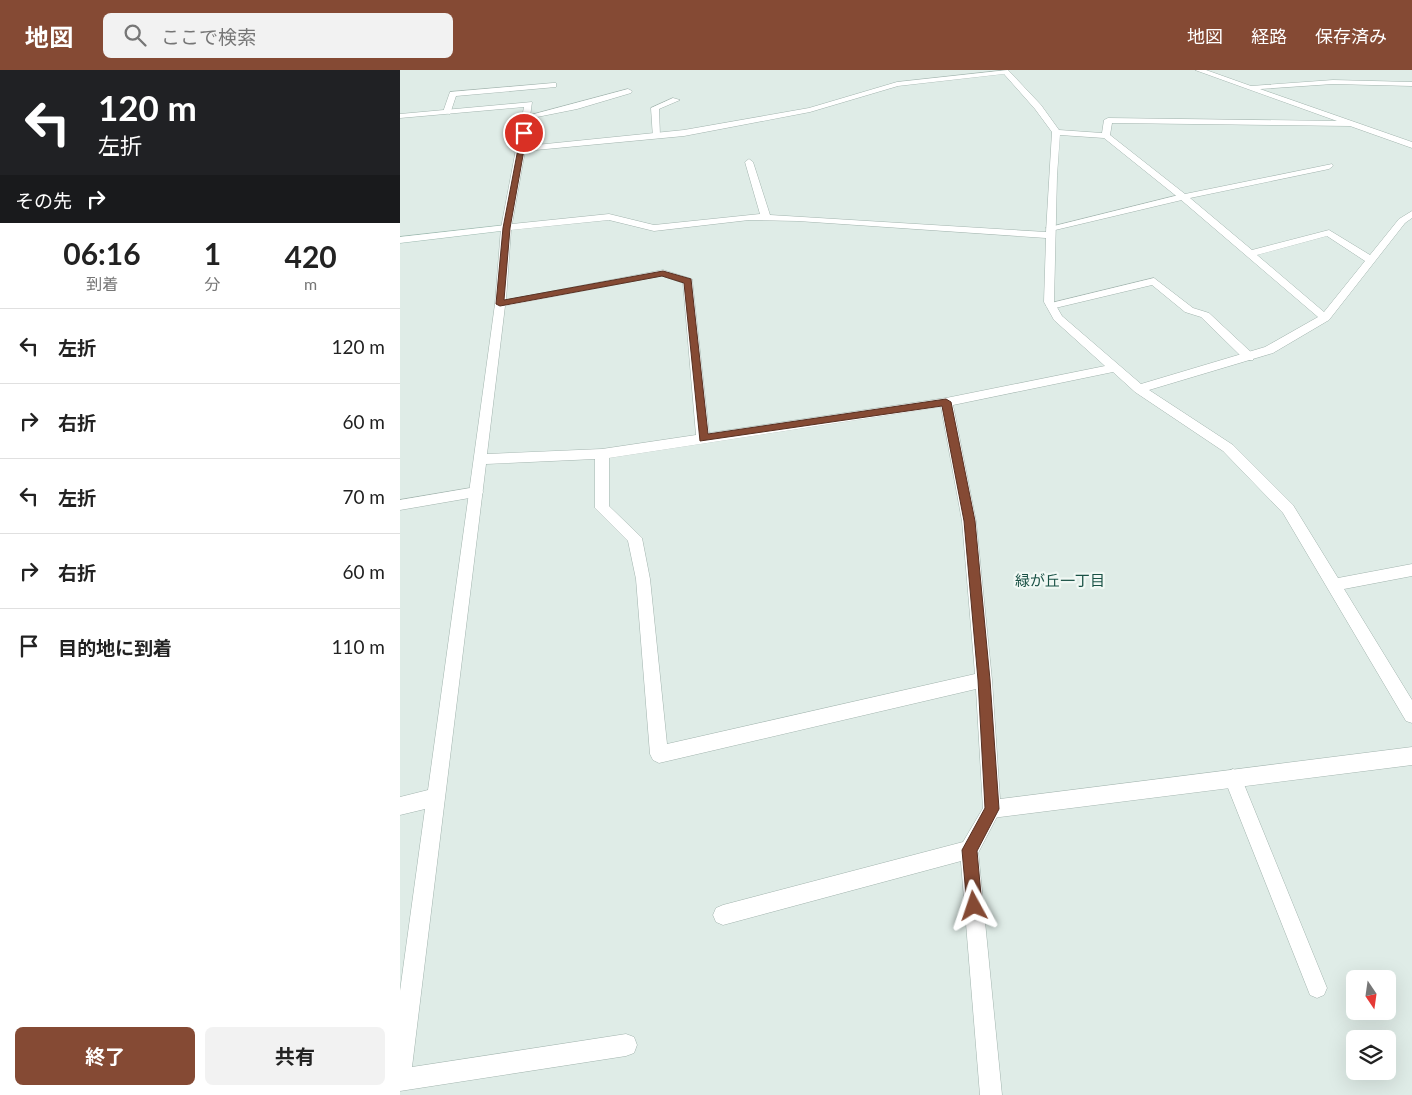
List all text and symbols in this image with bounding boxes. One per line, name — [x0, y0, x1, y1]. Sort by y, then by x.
search box — [103, 13, 453, 58]
icon: search — [121, 21, 149, 49]
text: 地図 — [25, 22, 73, 51]
text: ここで検索 — [161, 25, 256, 48]
text: 地図 — [1187, 25, 1223, 47]
text: 経路 — [1251, 25, 1287, 47]
text: 保存済み — [1315, 25, 1387, 47]
text: 120 m — [98, 86, 197, 128]
icon: left — [15, 90, 80, 155]
pin — [503, 112, 545, 154]
icon: arrive — [510, 119, 538, 147]
text: 左折 — [98, 132, 142, 159]
icon: right — [82, 185, 110, 213]
text: その先 — [15, 189, 72, 212]
text: 06:16 — [63, 235, 141, 271]
text: 1 — [204, 235, 221, 271]
text: 420 — [285, 238, 337, 274]
text: 到着 — [86, 274, 118, 293]
text: 分 — [205, 274, 221, 293]
text: m — [304, 274, 317, 293]
icon: left — [15, 332, 43, 360]
text: 120 m — [331, 335, 385, 358]
text: 左折 — [58, 336, 96, 359]
icon: right — [15, 407, 43, 435]
text: 60 m — [342, 410, 385, 433]
text: 右折 — [58, 411, 96, 434]
icon: left — [15, 482, 43, 510]
text: 70 m — [342, 485, 385, 508]
text: 左折 — [58, 486, 96, 509]
icon: right — [15, 557, 43, 585]
text: 60 m — [342, 560, 385, 583]
text: 右折 — [58, 561, 96, 584]
district label: 緑が丘一丁目 — [1015, 571, 1105, 589]
icon: arrive — [15, 632, 43, 660]
text: 110 m — [331, 635, 385, 658]
text: 目的地に到着 — [58, 636, 172, 659]
position arrow — [947, 879, 999, 931]
north arrow — [1346, 970, 1396, 1020]
map controls — [1346, 970, 1396, 1080]
button: 終了 — [15, 1027, 195, 1085]
button: 共有 — [205, 1027, 385, 1085]
button: layers — [1346, 1030, 1396, 1080]

